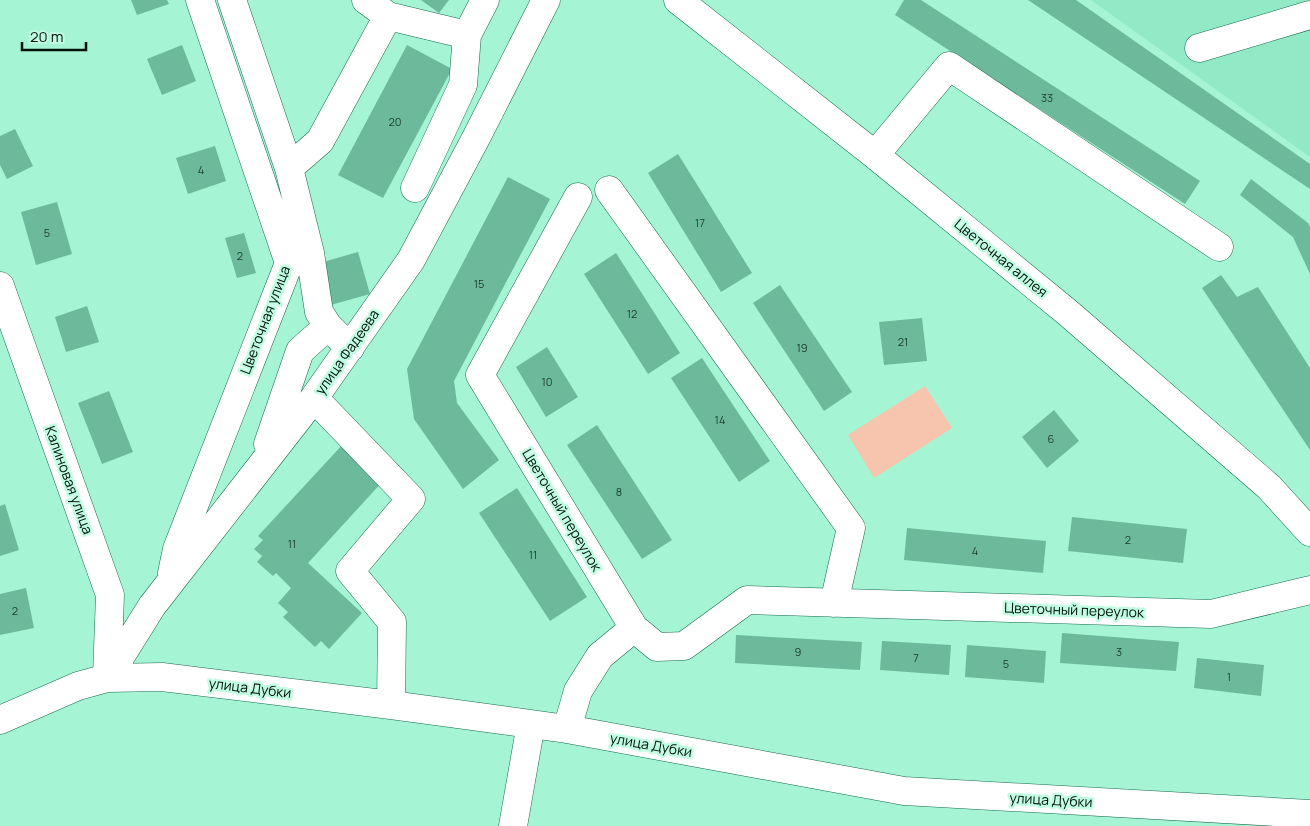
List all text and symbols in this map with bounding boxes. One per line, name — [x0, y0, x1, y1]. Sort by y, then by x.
scale bar — [22, 20, 86, 52]
text: 20 m — [30, 26, 63, 47]
house number: 33 — [1041, 90, 1053, 105]
house number: 20 — [389, 114, 401, 129]
house number: 4 — [198, 162, 204, 177]
street label: Цветочная аллея — [951, 214, 1052, 301]
house number: 17 — [695, 215, 705, 230]
house number: 5 — [44, 225, 50, 240]
house number: 2 — [237, 248, 243, 263]
street label: Цветочная улица — [235, 263, 294, 377]
house number: 15 — [474, 276, 484, 291]
street label: улица Фадеева — [310, 305, 383, 398]
house number: 12 — [627, 306, 637, 321]
house number: 21 — [898, 334, 908, 349]
house number: 19 — [796, 340, 808, 355]
house number: 10 — [541, 374, 553, 389]
house number: 14 — [715, 412, 725, 427]
street label: Калиновая улица — [41, 423, 98, 537]
house number: 6 — [1048, 431, 1055, 446]
street label: Цветочный переулок — [518, 445, 607, 575]
house number: 8 — [616, 484, 622, 499]
house number: 2 — [1125, 532, 1131, 547]
house number: 11 — [288, 536, 296, 551]
house number: 4 — [972, 543, 978, 558]
house number: 11 — [529, 547, 537, 562]
street label: Цветочный переулок — [1004, 598, 1145, 621]
house number: 2 — [12, 603, 18, 618]
house number: 9 — [795, 644, 802, 659]
house number: 3 — [1116, 644, 1122, 659]
house number: 7 — [913, 650, 919, 665]
house number: 5 — [1003, 656, 1009, 671]
house number: 1 — [1227, 669, 1231, 684]
street label: улица Дубки — [208, 673, 292, 702]
street label: улица Дубки — [608, 728, 694, 761]
street label: улица Дубки — [1009, 788, 1093, 811]

